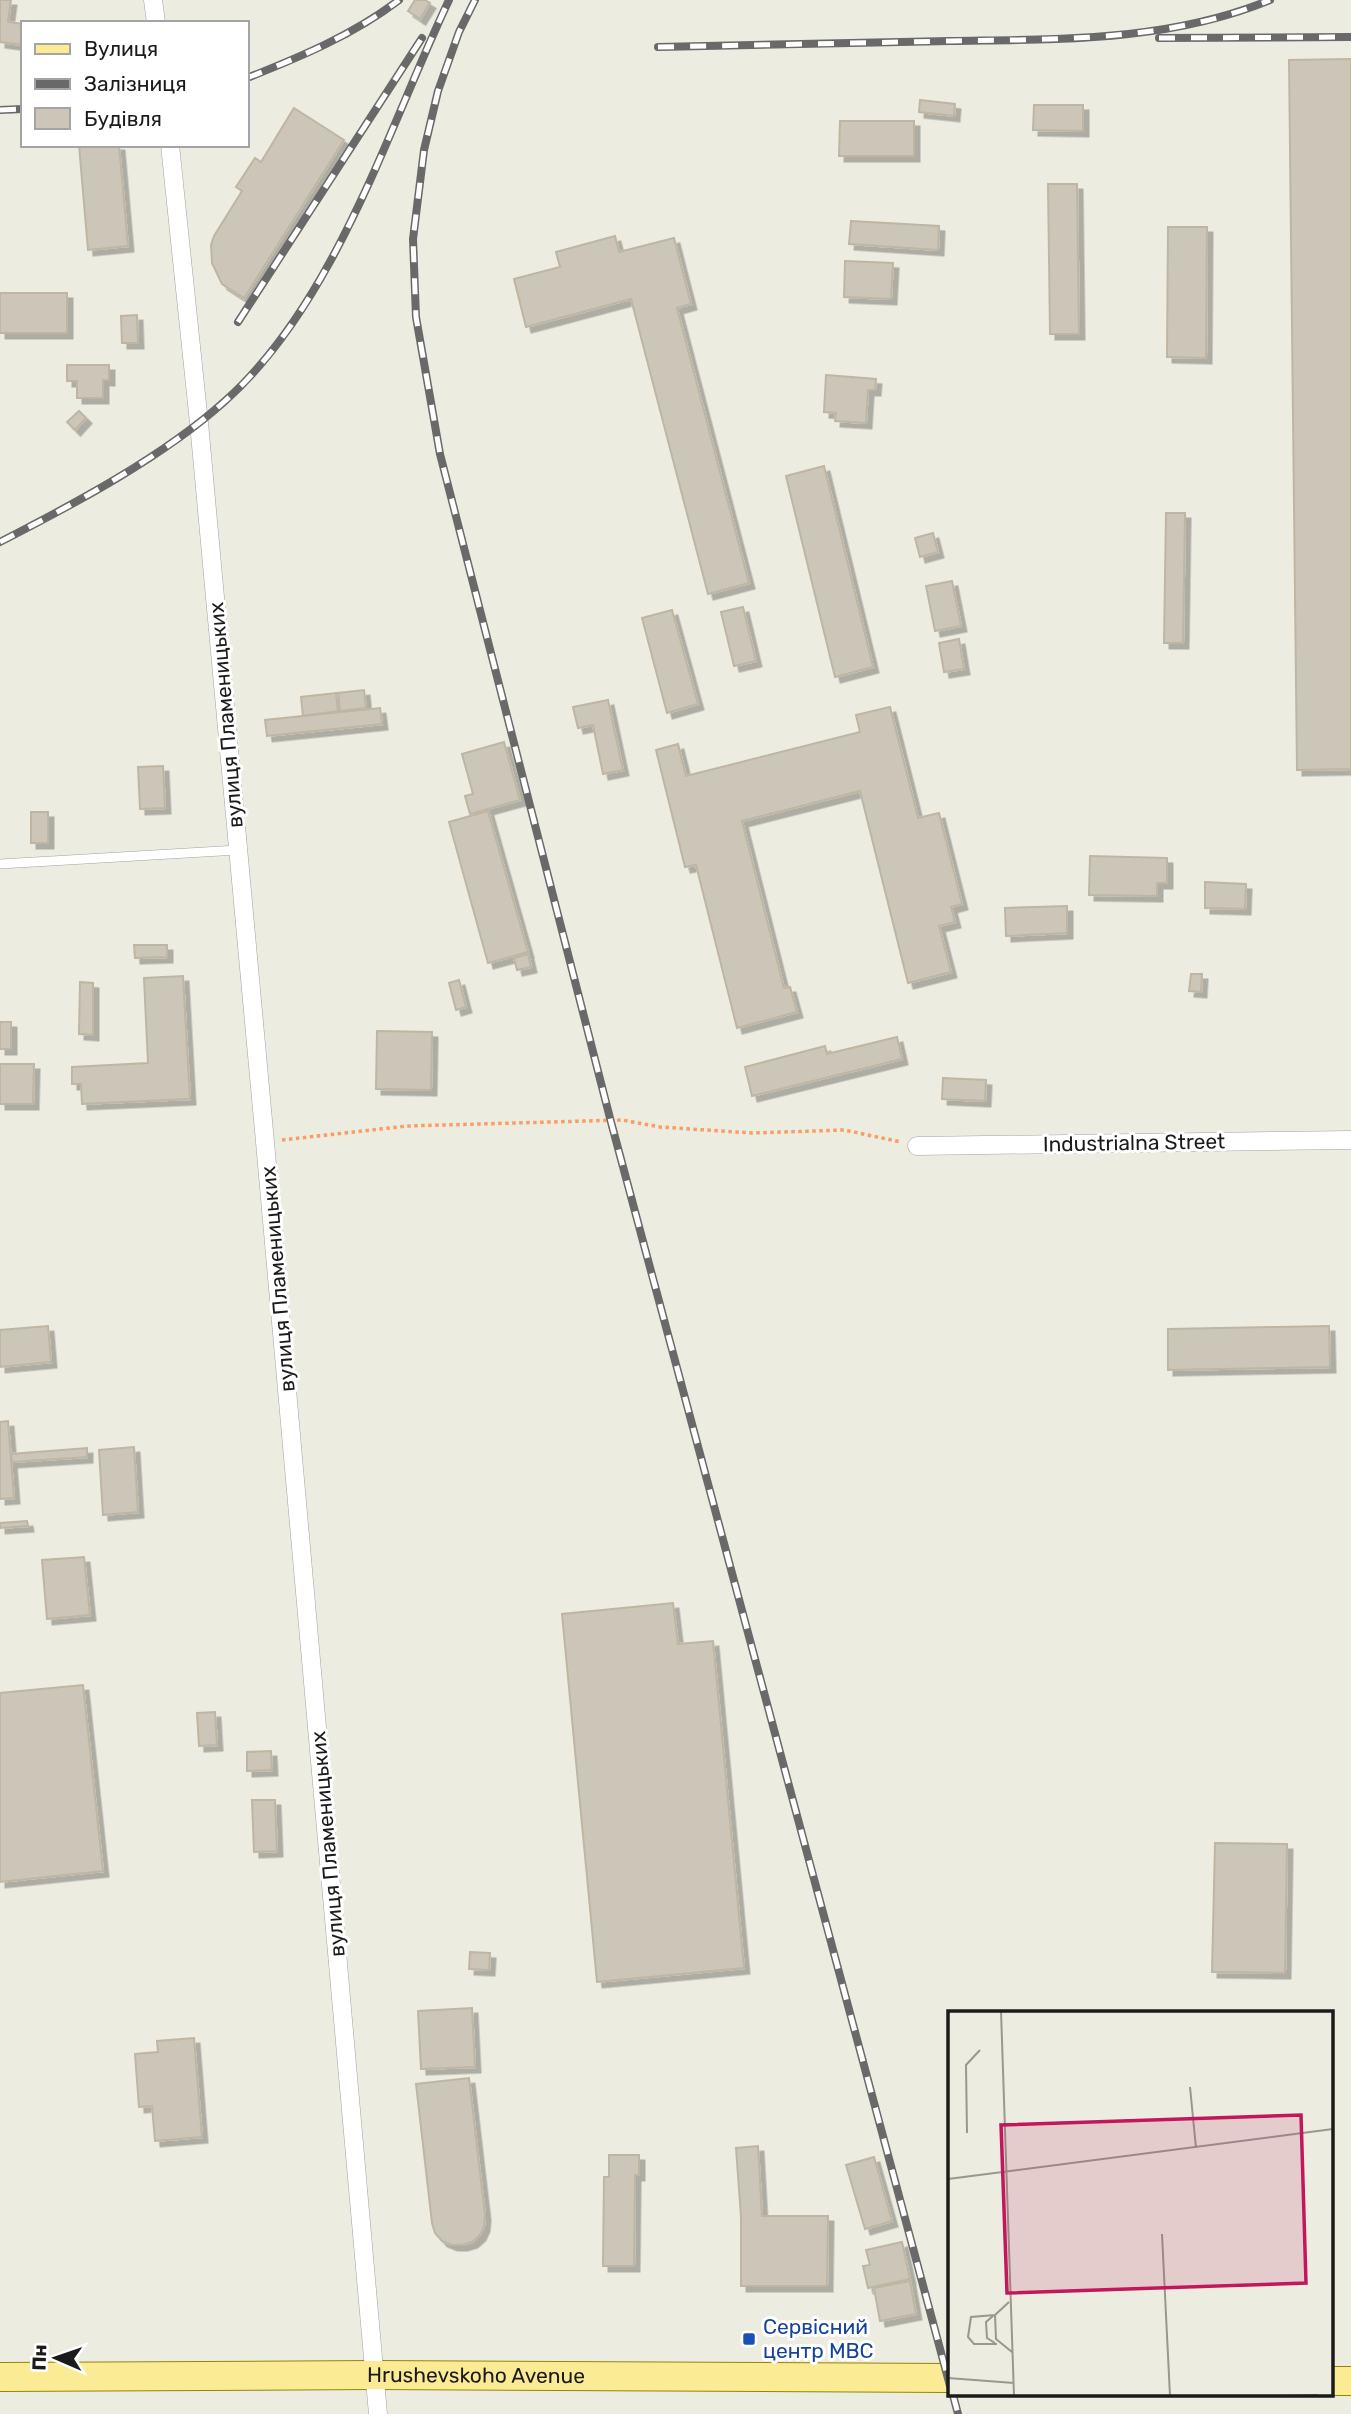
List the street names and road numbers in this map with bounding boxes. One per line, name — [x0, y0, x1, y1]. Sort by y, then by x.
street label: вулиця Пламеницьких — [203, 601, 248, 829]
street label: Industrialna Street — [1043, 1128, 1225, 1157]
street label: вулиця Пламеницьких — [255, 1165, 300, 1393]
street label: вулиця Пламеницьких — [305, 1730, 350, 1958]
street label: Hrushevskoho Avenue — [367, 2362, 585, 2388]

